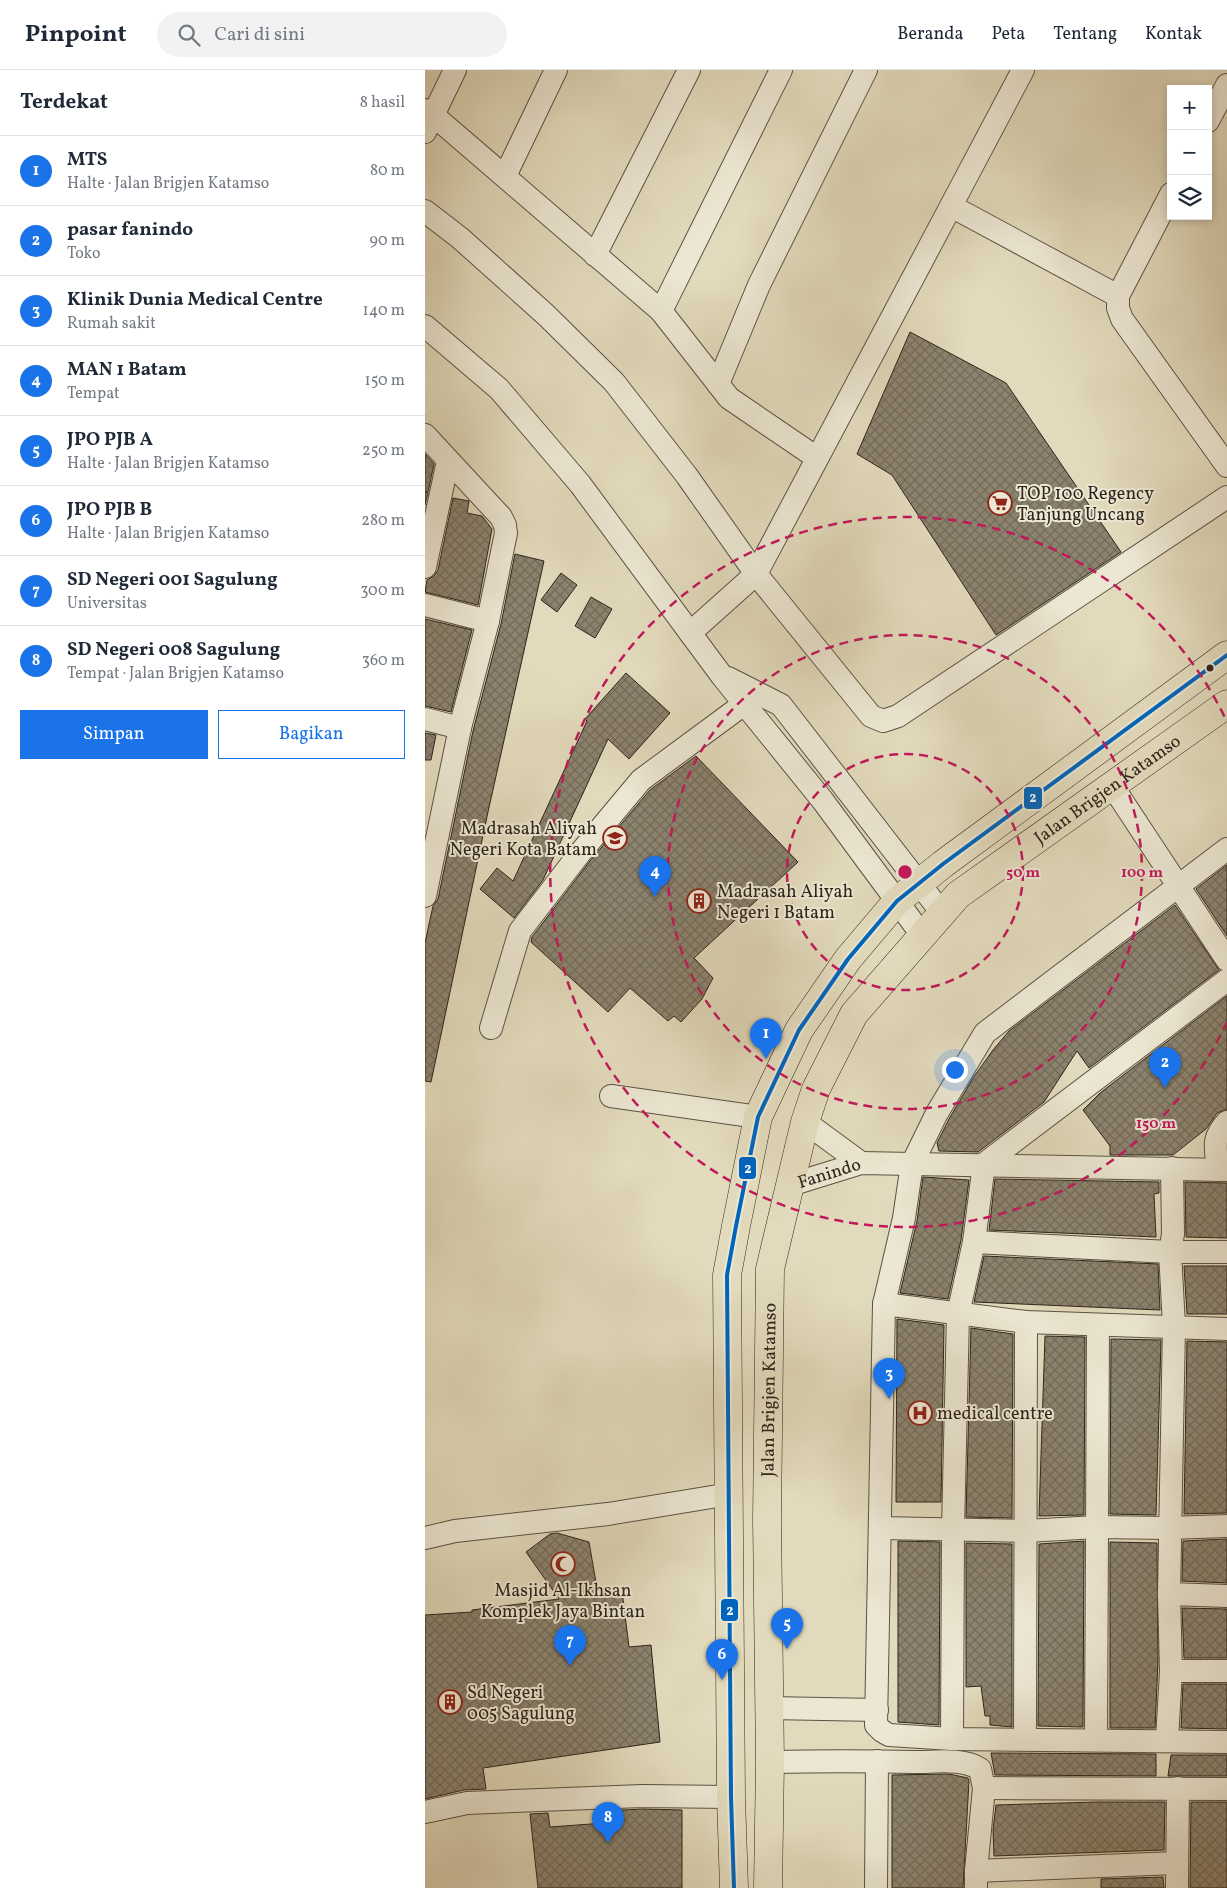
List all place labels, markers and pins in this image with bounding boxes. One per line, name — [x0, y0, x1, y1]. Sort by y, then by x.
place label: TOP 100 Regency Tanjung Uncang — [1017, 482, 1154, 528]
supermarket icon: TOP 100 Regency Tanjung Uncang — [987, 490, 1013, 516]
unlabelled marker — [1205, 663, 1215, 673]
place label: Madrasah Aliyah Negeri Kota Batam — [450, 817, 597, 863]
school or university icon: Madrasah Aliyah Negeri Kota Batam — [602, 825, 628, 851]
pin: 4 — [639, 856, 671, 897]
centre of rings — [896, 863, 914, 881]
place label: Madrasah Aliyah Negeri 1 Batam — [717, 880, 854, 926]
building icon: Madrasah Aliyah Negeri 1 Batam — [686, 888, 712, 914]
pin: 1 — [750, 1018, 782, 1059]
pin: 2 — [1149, 1047, 1181, 1088]
pin: 3 — [873, 1358, 905, 1399]
hospital icon: medical centre — [907, 1400, 933, 1426]
place label: medical centre — [937, 1402, 1053, 1427]
mosque icon: Masjid Al-Ikhsan Komplek Jaya Bintan — [550, 1551, 576, 1577]
place label: Masjid Al-Ikhsan Komplek Jaya Bintan — [481, 1579, 645, 1625]
pin: 5 — [771, 1608, 803, 1649]
pin: 7 — [554, 1625, 586, 1666]
pin: 6 — [706, 1639, 738, 1680]
place label: Sd Negeri 005 Sagulung — [467, 1681, 575, 1727]
building icon: Sd Negeri 005 Sagulung — [437, 1689, 463, 1715]
pin: 8 — [592, 1802, 624, 1843]

